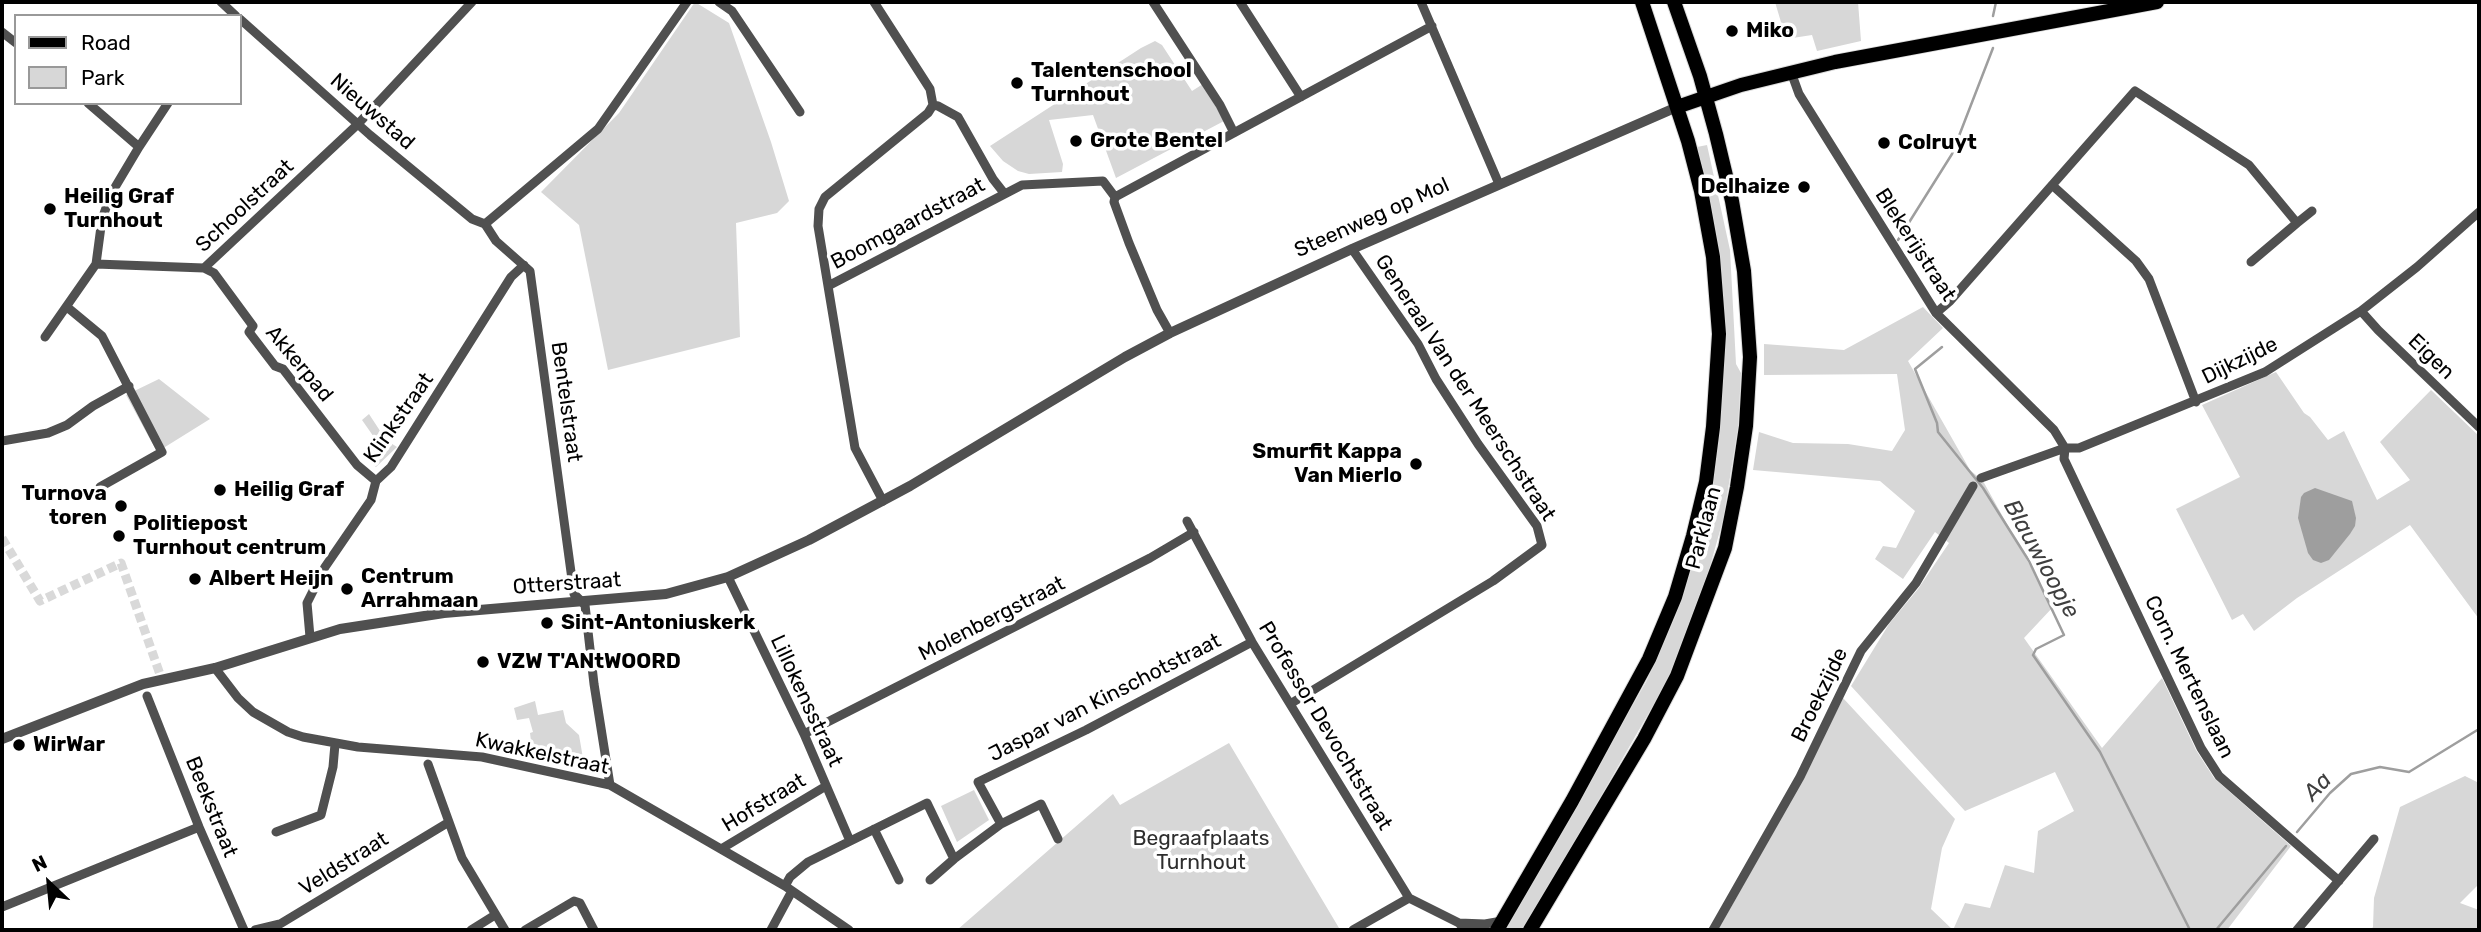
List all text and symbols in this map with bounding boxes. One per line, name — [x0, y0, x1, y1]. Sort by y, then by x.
legend — [14, 14, 242, 105]
place label: Miko — [1746, 18, 1794, 44]
marker: Miko — [1724, 23, 1740, 39]
text: Road — [81, 30, 131, 55]
place label: Talentenschool Turnhout — [1031, 58, 1192, 108]
text: Park — [81, 65, 125, 90]
street label: Nieuwstad — [325, 68, 419, 156]
marker: Talentenschool Turnhout — [1009, 75, 1025, 91]
place label: Grote Bentel — [1090, 128, 1223, 154]
place label: Colruyt — [1898, 130, 1977, 156]
marker: Grote Bentel — [1068, 133, 1084, 149]
marker: Colruyt — [1876, 135, 1892, 151]
street label: Schoolstraat — [191, 154, 299, 258]
street label: Boomgaardstraat — [827, 173, 989, 275]
street label: Steenweg op Mol — [1291, 173, 1453, 263]
place label: Delhaize — [1700, 174, 1790, 200]
marker: Delhaize — [1796, 179, 1812, 195]
place label: Heilig Graf Turnhout — [64, 184, 174, 234]
street label: Blekerijstraat — [1869, 184, 1961, 306]
marker: Heilig Graf Turnhout — [42, 201, 58, 217]
street label: Generaal Van der Meerschstraat — [1369, 250, 1561, 526]
street label: Akkerpad — [260, 321, 338, 407]
street label: Eigen — [2403, 329, 2459, 385]
street label: Dijkzijde — [2198, 332, 2282, 390]
street label: Bentelstraat — [545, 340, 587, 464]
street label: Klinkstraat — [359, 368, 439, 468]
place label: Smurfit Kappa Van Mierlo — [1252, 439, 1402, 489]
marker: Smurfit Kappa Van Mierlo — [1408, 456, 1424, 472]
place label: Heilig Graf — [234, 477, 344, 503]
place label: Turnova toren — [21, 481, 107, 531]
marker: Heilig Graf — [212, 482, 228, 498]
street label: Parklaan — [1681, 484, 1727, 572]
water label: Blauwloopje — [1997, 495, 2085, 623]
marker: Turnova toren — [113, 498, 129, 514]
place label: Politiepost Turnhout centrum — [133, 511, 326, 561]
marker: Politiepost Turnhout centrum — [111, 528, 127, 544]
place label: Centrum Arrahmaan — [361, 564, 478, 614]
place label: Albert Heijn — [209, 566, 334, 592]
street label: Otterstraat — [512, 568, 622, 600]
marker: Albert Heijn — [187, 571, 203, 587]
street label: Molenbergstraat — [915, 571, 1069, 667]
marker: Centrum Arrahmaan — [339, 581, 355, 597]
street label: Corn. Mertenslaan — [2139, 591, 2239, 763]
place label: Sint-Antoniuskerk — [561, 610, 755, 636]
marker: Sint-Antoniuskerk — [539, 615, 555, 631]
street label: Professor Devochtstraat — [1253, 617, 1397, 835]
street label: Jaspar van Kinschotstraat — [985, 628, 1225, 768]
street label: Lillokensstraat — [764, 631, 848, 771]
street label: Broekzijde — [1786, 644, 1854, 746]
place label: VZW T'ANtWOORD — [497, 649, 681, 675]
marker: VZW T'ANtWOORD — [475, 654, 491, 670]
street label: Kwakkelstraat — [473, 728, 611, 780]
place label: WirWar — [33, 732, 105, 758]
marker: WirWar — [11, 737, 27, 753]
street label: Beekstraat — [179, 753, 243, 861]
water label: Aa — [2298, 767, 2338, 807]
street label: Hofstraat — [718, 768, 810, 838]
park label: Begraafplaats Turnhout — [1133, 826, 1269, 876]
street label: Veldstraat — [295, 827, 393, 901]
north arrow — [14, 848, 84, 918]
text: N — [28, 850, 51, 877]

